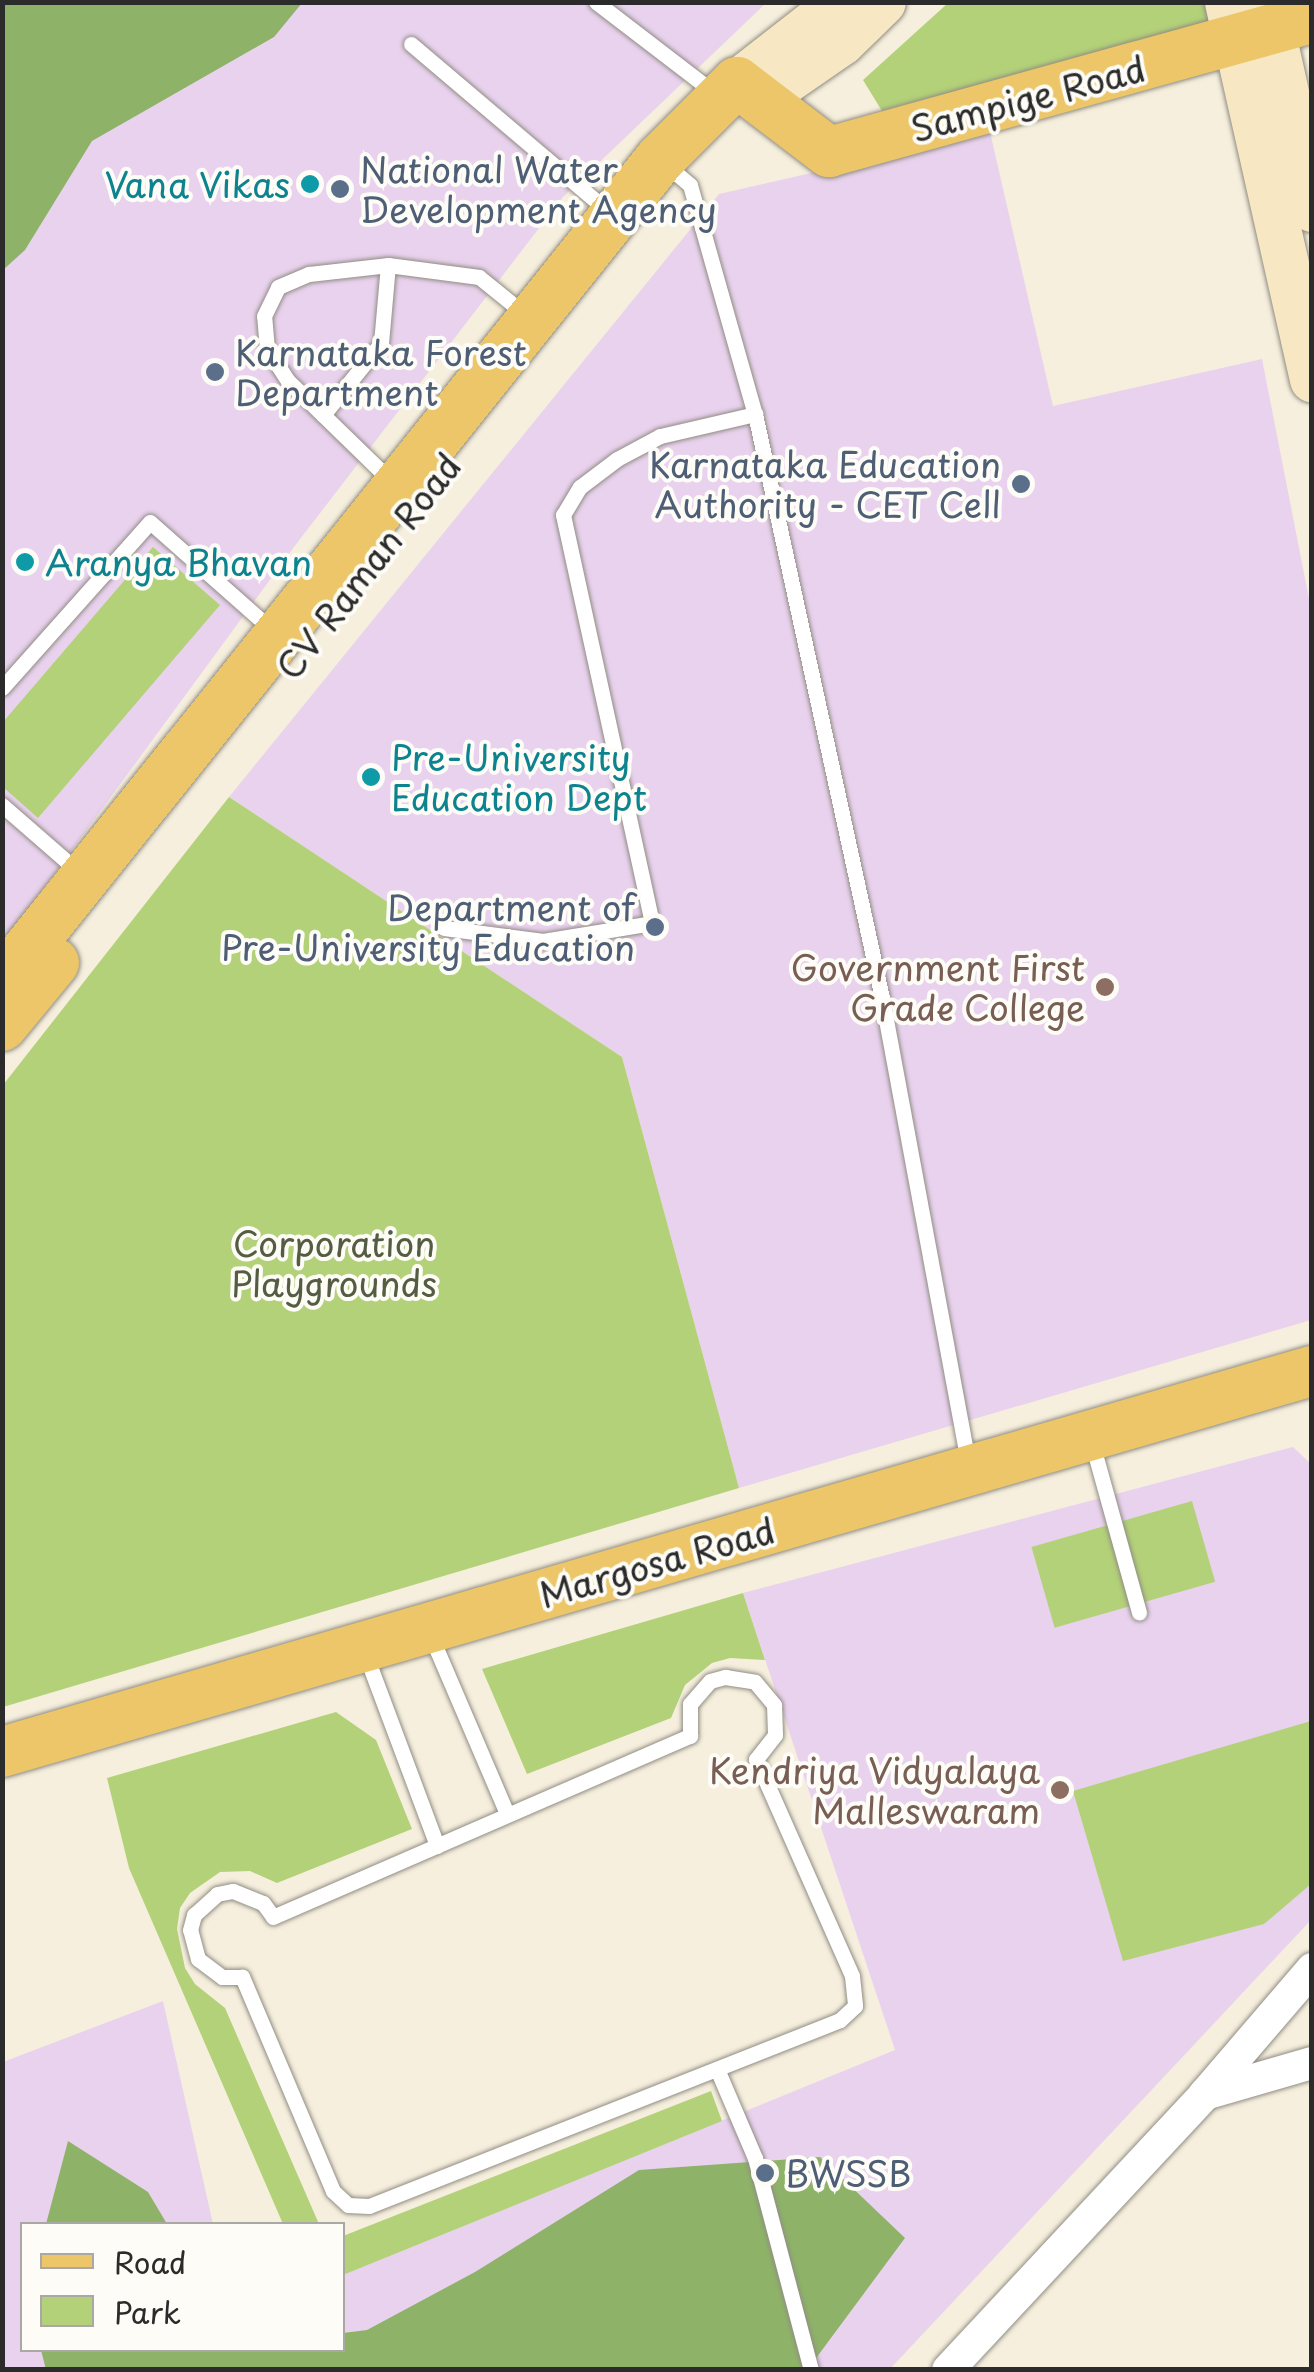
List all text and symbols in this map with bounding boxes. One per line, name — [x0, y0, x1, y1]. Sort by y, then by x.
street label: Sampige Road — [906, 47, 1150, 149]
place label: National Water Development Agency — [360, 148, 717, 230]
place label: Vana Vikas — [103, 163, 290, 205]
marker: Vana Vikas — [299, 173, 321, 195]
marker: National Water Development Agency — [329, 178, 351, 200]
place label: Karnataka Forest Department — [235, 331, 530, 413]
marker: Karnataka Forest Department — [204, 361, 226, 383]
place label: Karnataka Education Authority - CET Cell — [647, 443, 1001, 525]
street label: CV Raman Road — [266, 444, 470, 688]
marker: Karnataka Education Authority - CET Cell — [1010, 473, 1032, 495]
place label: Aranya Bhavan — [45, 541, 310, 583]
marker: Aranya Bhavan — [14, 551, 36, 573]
place label: Pre-University Education Dept — [391, 736, 646, 818]
marker: Pre-University Education Dept — [360, 766, 382, 788]
place label: Department of Pre-University Education — [221, 886, 635, 968]
marker: Department of Pre-University Education — [644, 916, 666, 938]
place label: Government First Grade College — [790, 946, 1085, 1028]
marker: Government First Grade College — [1094, 976, 1116, 998]
park label: Corporation Playgrounds — [231, 1222, 437, 1304]
street label: Margosa Road — [534, 1508, 780, 1616]
place label: Kendriya Vidyalaya Malleswaram — [708, 1749, 1040, 1831]
marker: Kendriya Vidyalaya Malleswaram — [1049, 1779, 1071, 1801]
place label: BWSSB — [785, 2152, 911, 2194]
marker: BWSSB — [754, 2162, 776, 2184]
legend — [20, 2222, 345, 2352]
text: Road — [114, 2239, 187, 2284]
text: Park — [114, 2289, 181, 2334]

